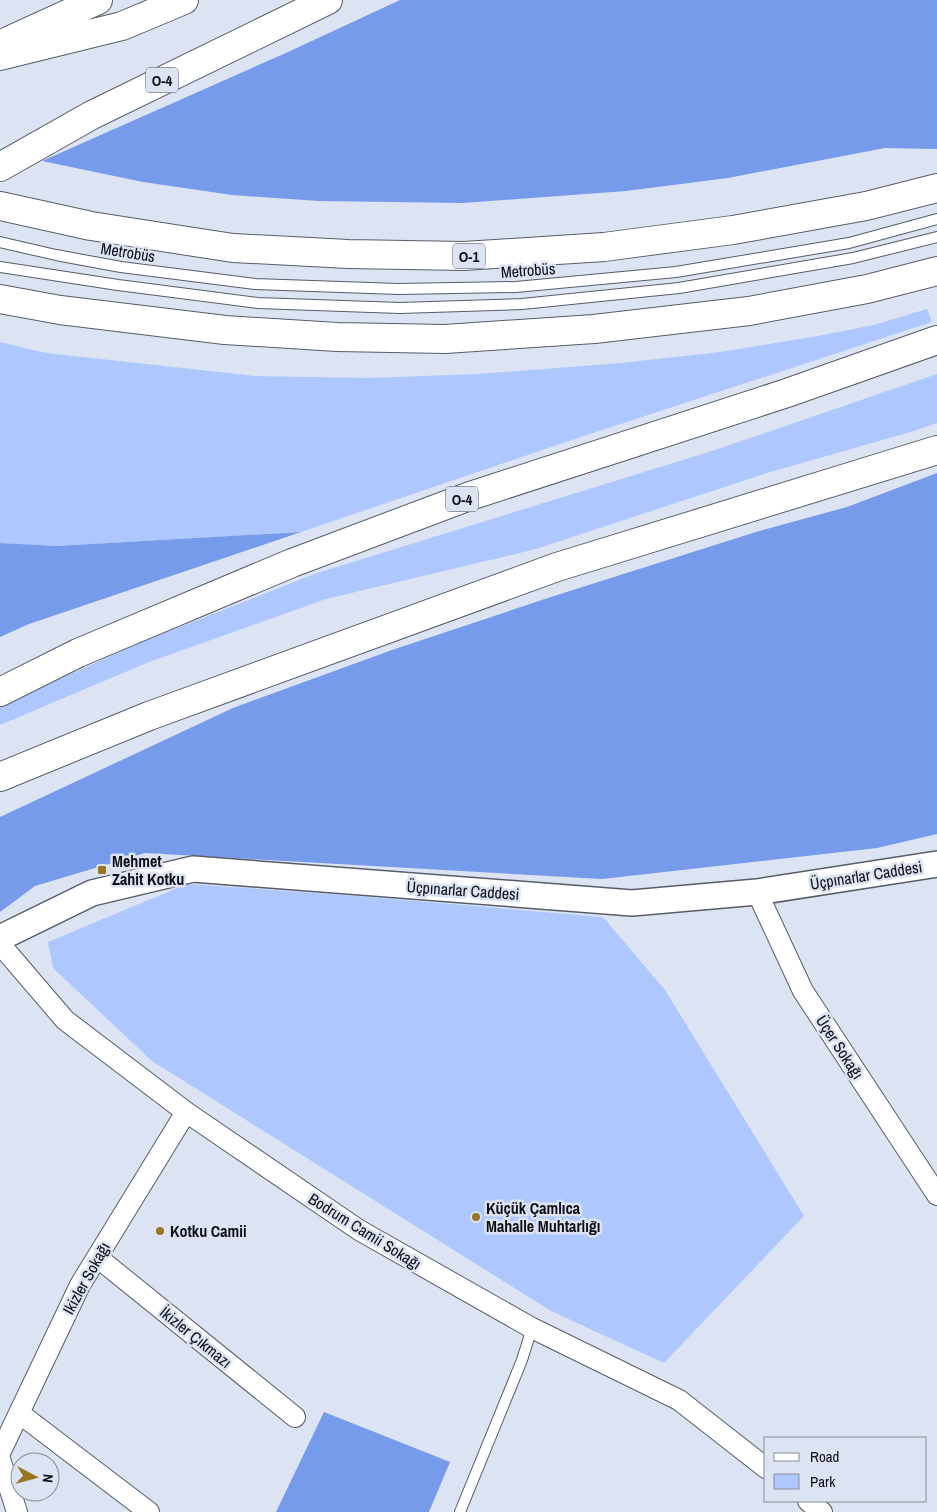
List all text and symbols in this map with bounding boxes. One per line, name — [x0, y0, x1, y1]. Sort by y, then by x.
road number: O-4 — [146, 68, 178, 92]
street label: Metrobüs — [99, 237, 157, 267]
road number: O-1 — [453, 244, 485, 268]
street label: Metrobüs — [500, 257, 556, 283]
road number: O-4 — [446, 486, 478, 512]
place label: Mehmet Zahit Kotku — [112, 850, 184, 890]
street label: Üçpınarlar Caddesi — [808, 855, 924, 895]
marker: Mehmet Zahit Kotku — [96, 864, 108, 876]
street label: Üçpınarlar Caddesi — [406, 875, 520, 905]
street label: Üçer Sokağı — [811, 1011, 869, 1083]
street label: Bodrum Camii Sokağı — [304, 1187, 426, 1275]
place label: Küçük Çamlıca Mahalle Muhtarlığı — [486, 1197, 600, 1237]
marker: Küçük Çamlıca Mahalle Muhtarlığı — [470, 1211, 482, 1223]
place label: Kotku Camii — [170, 1220, 247, 1242]
marker: Kotku Camii — [154, 1225, 166, 1237]
street label: Ikizler Sokağı — [57, 1238, 115, 1318]
street label: İkizler Çıkmazı — [155, 1301, 237, 1373]
legend — [764, 1437, 927, 1502]
text: Road — [810, 1446, 839, 1467]
north arrow — [10, 1452, 60, 1502]
text: Park — [810, 1471, 836, 1492]
text: N — [39, 1473, 57, 1483]

